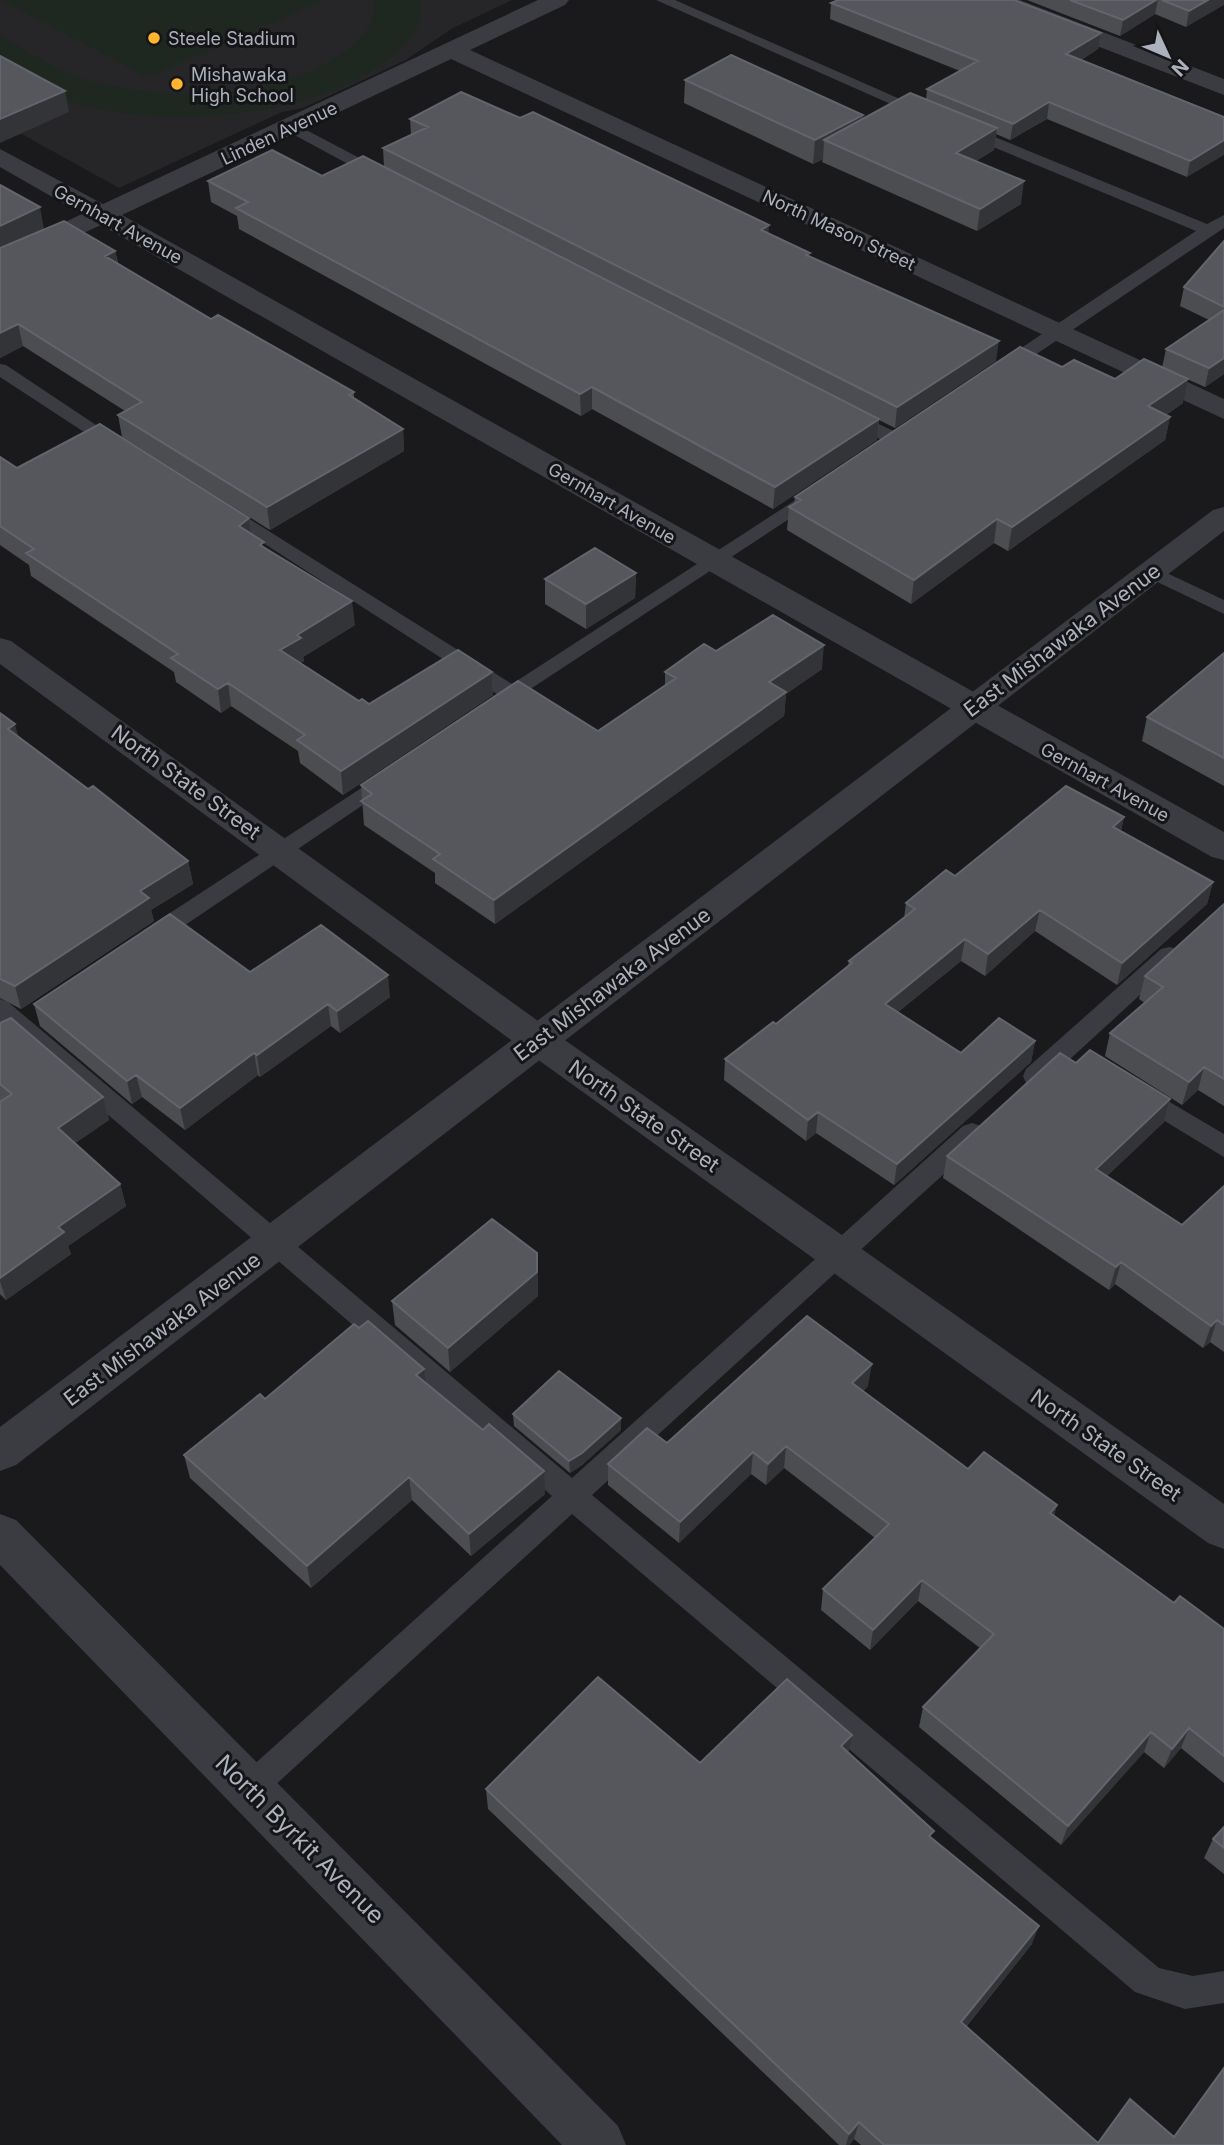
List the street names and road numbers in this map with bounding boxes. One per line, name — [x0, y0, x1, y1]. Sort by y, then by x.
street label: Linden Avenue — [218, 97, 340, 169]
street label: Gernhart Avenue — [50, 180, 186, 268]
street label: North Mason Street — [759, 185, 919, 275]
street label: Gernhart Avenue — [545, 458, 679, 548]
street label: East Mishawaka Avenue — [959, 558, 1165, 722]
street label: North State Street — [107, 720, 266, 845]
street label: Gernhart Avenue — [1037, 738, 1173, 826]
street label: East Mishawaka Avenue — [509, 902, 715, 1066]
street label: North State Street — [564, 1055, 724, 1177]
street label: East Mishawaka Avenue — [59, 1247, 265, 1411]
street label: North State Street — [1026, 1384, 1186, 1506]
street label: North Byrkit Avenue — [209, 1748, 391, 1930]

